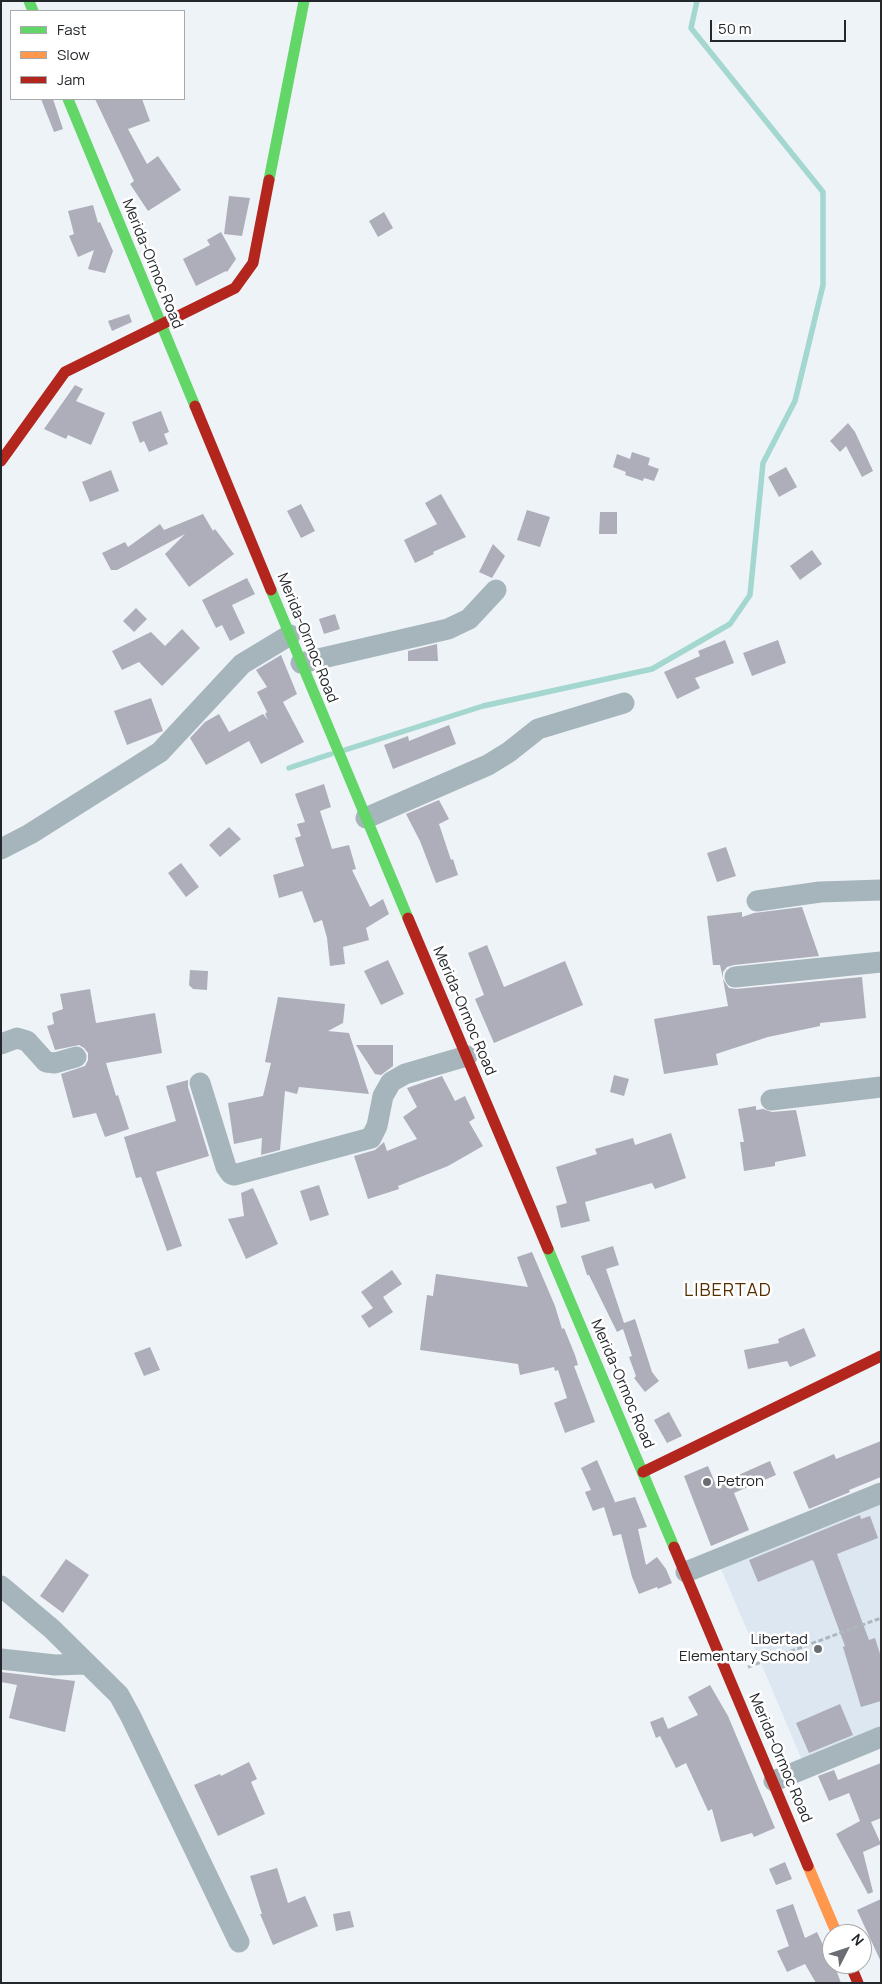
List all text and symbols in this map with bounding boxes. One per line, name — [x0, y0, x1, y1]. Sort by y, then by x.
legend — [10, 10, 185, 100]
scale bar — [712, 10, 848, 42]
text: 50 m — [718, 18, 752, 39]
text: Fast — [57, 19, 86, 40]
text: Slow — [57, 44, 90, 65]
text: Jam — [57, 69, 85, 90]
street label: Merida-Ormoc Road — [118, 196, 186, 332]
street label: Merida-Ormoc Road — [273, 570, 341, 706]
street label: Merida-Ormoc Road — [429, 944, 499, 1078]
district label: LIBERTAD — [683, 1280, 773, 1302]
street label: Merida-Ormoc Road — [587, 1317, 657, 1451]
place label: Petron — [717, 1473, 764, 1491]
marker: Petron — [701, 1476, 713, 1488]
place label: Libertad Elementary School — [679, 1631, 808, 1666]
marker: Libertad Elementary School — [812, 1643, 824, 1655]
street label: Merida-Ormoc Road — [745, 1691, 815, 1825]
north arrow — [822, 1924, 872, 1974]
text: N — [847, 1929, 868, 1950]

